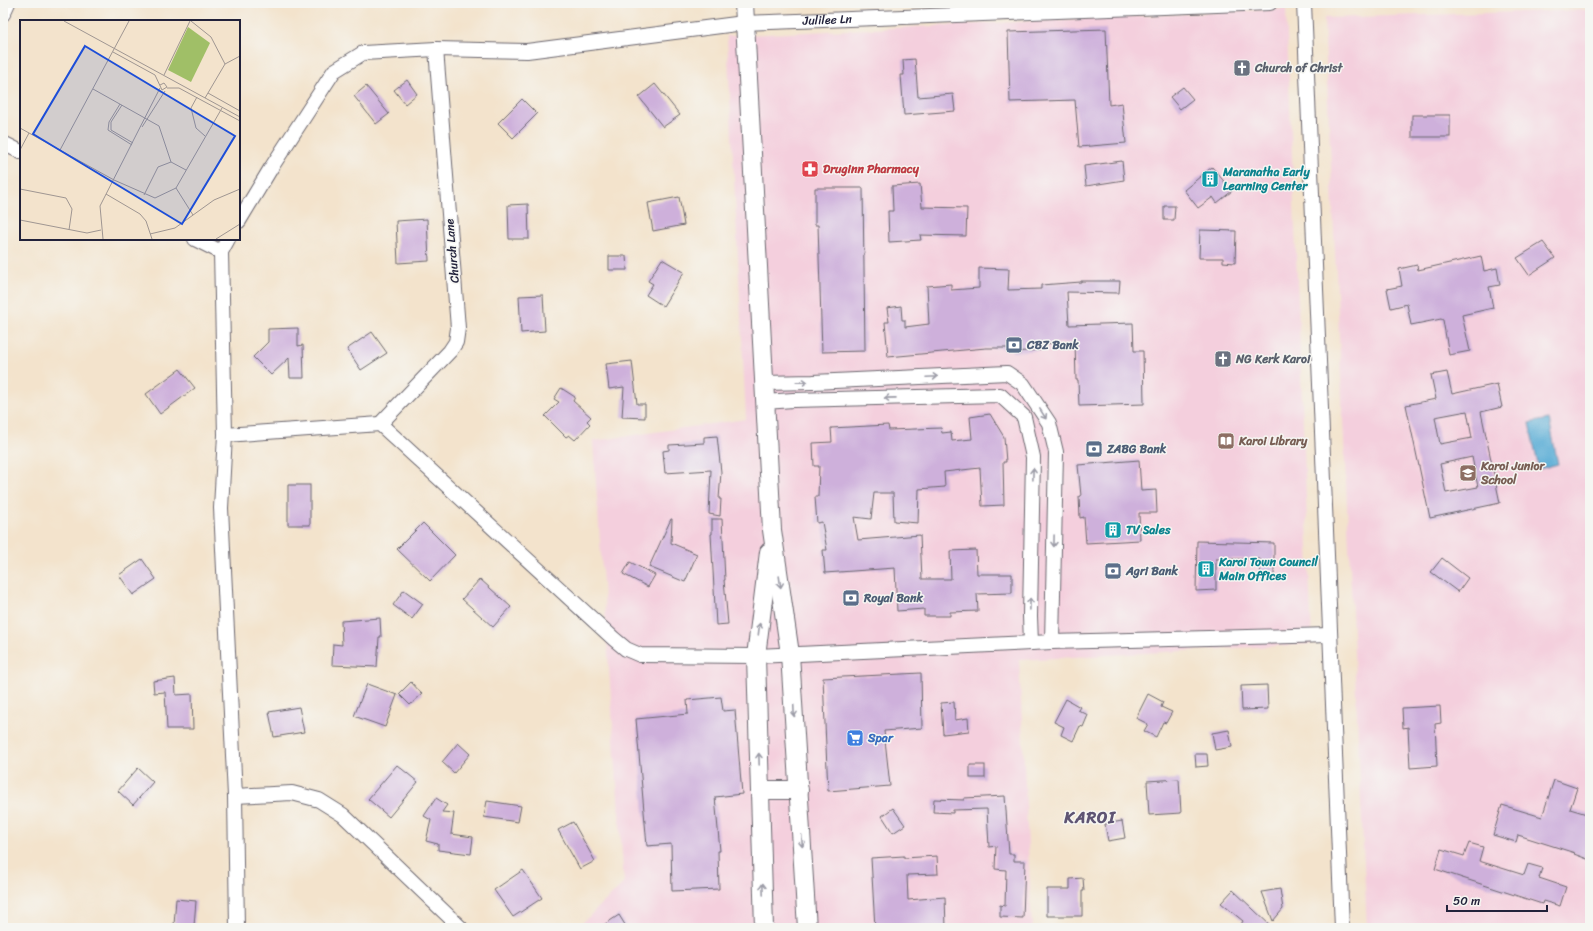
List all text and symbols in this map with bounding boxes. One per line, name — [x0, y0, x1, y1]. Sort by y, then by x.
street label: Julilee Ln — [801, 8, 853, 32]
inset map — [20, 20, 240, 240]
place label: Church of Christ — [1254, 57, 1343, 79]
church icon: Church of Christ — [1232, 58, 1252, 78]
place label: Druginn Pharmacy — [823, 158, 920, 180]
pharmacy icon: Druginn Pharmacy — [800, 159, 820, 179]
place label: Maranatha Early Learning Center — [1222, 161, 1311, 197]
building icon: Maranatha Early Learning Center — [1200, 169, 1220, 189]
street label: Church Lane — [438, 218, 466, 284]
place label: CBZ Bank — [1026, 334, 1079, 356]
bank icon: CBZ Bank — [1004, 335, 1024, 355]
place label: NG Kerk Karoi — [1235, 348, 1311, 370]
church icon: NG Kerk Karoi — [1213, 349, 1233, 369]
one-way arrow — [925, 373, 938, 380]
one-way arrow — [795, 378, 808, 386]
one-way arrow — [884, 394, 897, 401]
one-way arrow — [1040, 408, 1048, 420]
place label: Karoi Library — [1238, 430, 1308, 452]
library icon: Karoi Library — [1216, 431, 1236, 451]
place label: ZABG Bank — [1106, 438, 1167, 460]
bank icon: ZABG Bank — [1084, 439, 1104, 459]
place label: Karoi Junior School — [1480, 455, 1546, 491]
school or university icon: Karoi Junior School — [1458, 463, 1478, 483]
one-way arrow — [1029, 468, 1037, 481]
place label: TV Sales — [1126, 519, 1171, 541]
building icon: TV Sales — [1103, 520, 1123, 540]
one-way arrow — [1050, 534, 1058, 547]
place label: Karoi Town Council Main Offices — [1218, 551, 1319, 587]
building icon: Karoi Town Council Main Offices — [1196, 559, 1216, 579]
place label: Agri Bank — [1125, 560, 1178, 582]
bank icon: Agri Bank — [1103, 561, 1123, 581]
one-way arrow — [776, 575, 784, 588]
place label: Royal Bank — [863, 587, 923, 609]
bank icon: Royal Bank — [841, 588, 861, 608]
one-way arrow — [1026, 598, 1034, 611]
one-way arrow — [755, 623, 763, 636]
one-way arrow — [790, 704, 797, 717]
place label: Spar — [867, 727, 894, 749]
supermarket icon: Spar — [845, 728, 865, 748]
one-way arrow — [755, 753, 763, 766]
district label: KAROI — [1063, 803, 1116, 832]
one-way arrow — [798, 834, 805, 847]
one-way arrow — [759, 883, 767, 896]
scale bar — [1447, 887, 1547, 913]
text: 50 m — [1453, 890, 1480, 912]

